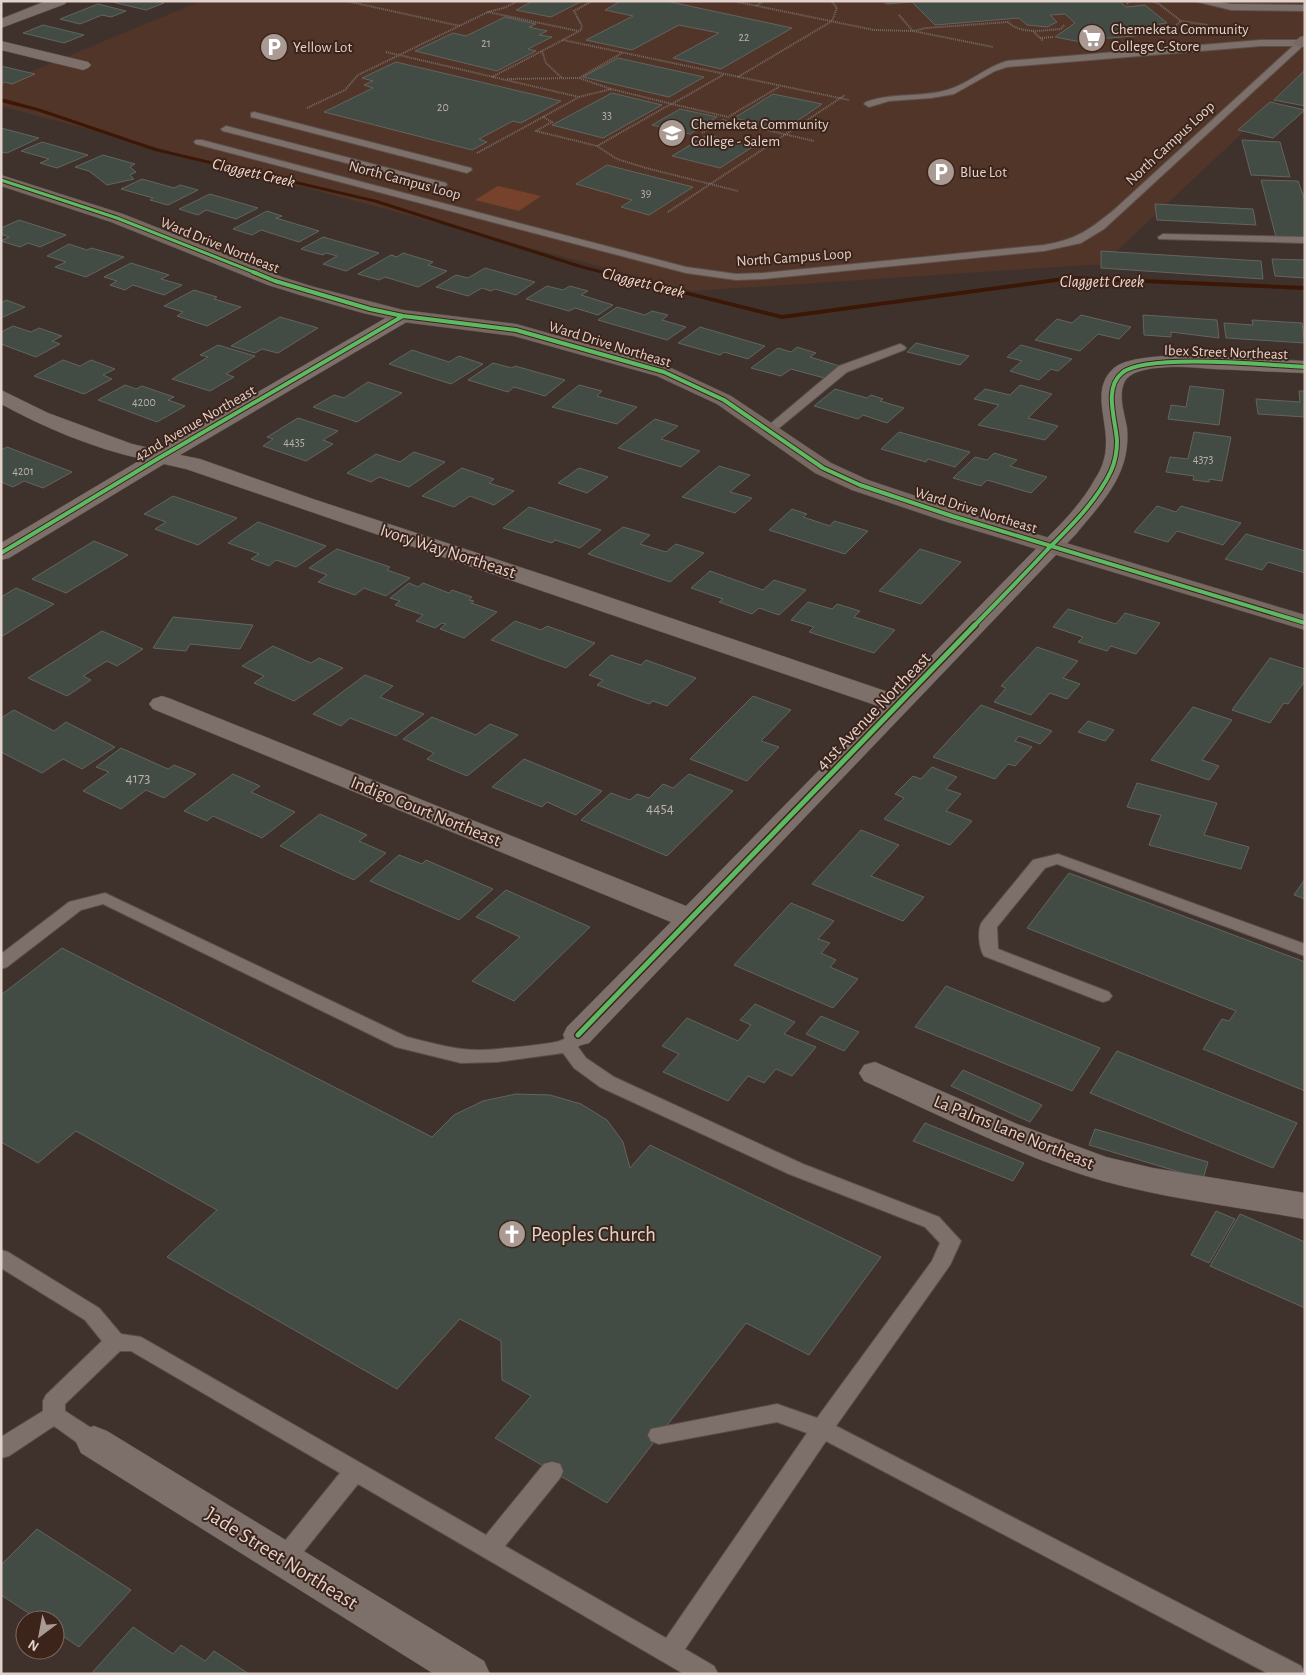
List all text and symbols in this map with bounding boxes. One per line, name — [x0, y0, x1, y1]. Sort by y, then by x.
place label: Chemeketa Community College C-Store — [1111, 22, 1249, 54]
supermarket icon: Chemeketa Community College C-Store — [1077, 23, 1107, 53]
house number: 22 — [739, 31, 750, 43]
parking icon: Yellow Lot — [259, 32, 289, 62]
house number: 21 — [481, 37, 491, 49]
place label: Yellow Lot — [293, 40, 352, 55]
street label: North Campus Loop — [1123, 99, 1218, 188]
house number: 20 — [437, 101, 449, 113]
house number: 33 — [602, 109, 612, 121]
place label: Chemeketa Community College - Salem — [691, 117, 829, 149]
school or university icon: Chemeketa Community College - Salem — [657, 118, 687, 148]
water label: Claggett Creek — [211, 156, 297, 190]
parking icon: Blue Lot — [926, 157, 956, 187]
street label: North Campus Loop — [347, 158, 463, 203]
place label: Blue Lot — [960, 165, 1007, 180]
house number: 39 — [641, 187, 652, 199]
street label: Ward Drive Northeast — [158, 215, 282, 276]
street label: North Campus Loop — [736, 246, 852, 269]
water label: Claggett Creek — [601, 265, 687, 301]
water label: Claggett Creek — [1060, 274, 1144, 290]
street label: Ward Drive Northeast — [547, 319, 673, 370]
street label: Ibex Street Northeast — [1164, 343, 1289, 362]
street label: 42nd Avenue Northeast — [132, 383, 259, 464]
house number: 4200 — [132, 396, 156, 408]
house number: 4435 — [283, 436, 305, 448]
house number: 4373 — [1193, 453, 1213, 465]
house number: 4201 — [12, 465, 34, 477]
street label: Ward Drive Northeast — [913, 485, 1039, 536]
street label: Ivory Way Northeast — [378, 522, 518, 582]
street label: 41st Avenue Northeast — [813, 649, 935, 774]
house number: 4173 — [126, 771, 150, 786]
street label: Indigo Court Northeast — [348, 774, 503, 850]
house number: 4454 — [646, 801, 674, 816]
street label: La Palms Lane Northeast — [931, 1093, 1097, 1173]
church icon: Peoples Church — [497, 1219, 527, 1249]
place label: Peoples Church — [531, 1224, 656, 1245]
street label: Jade Street Northeast — [202, 1503, 362, 1614]
north arrow — [15, 1610, 65, 1660]
text: N — [26, 1637, 41, 1654]

